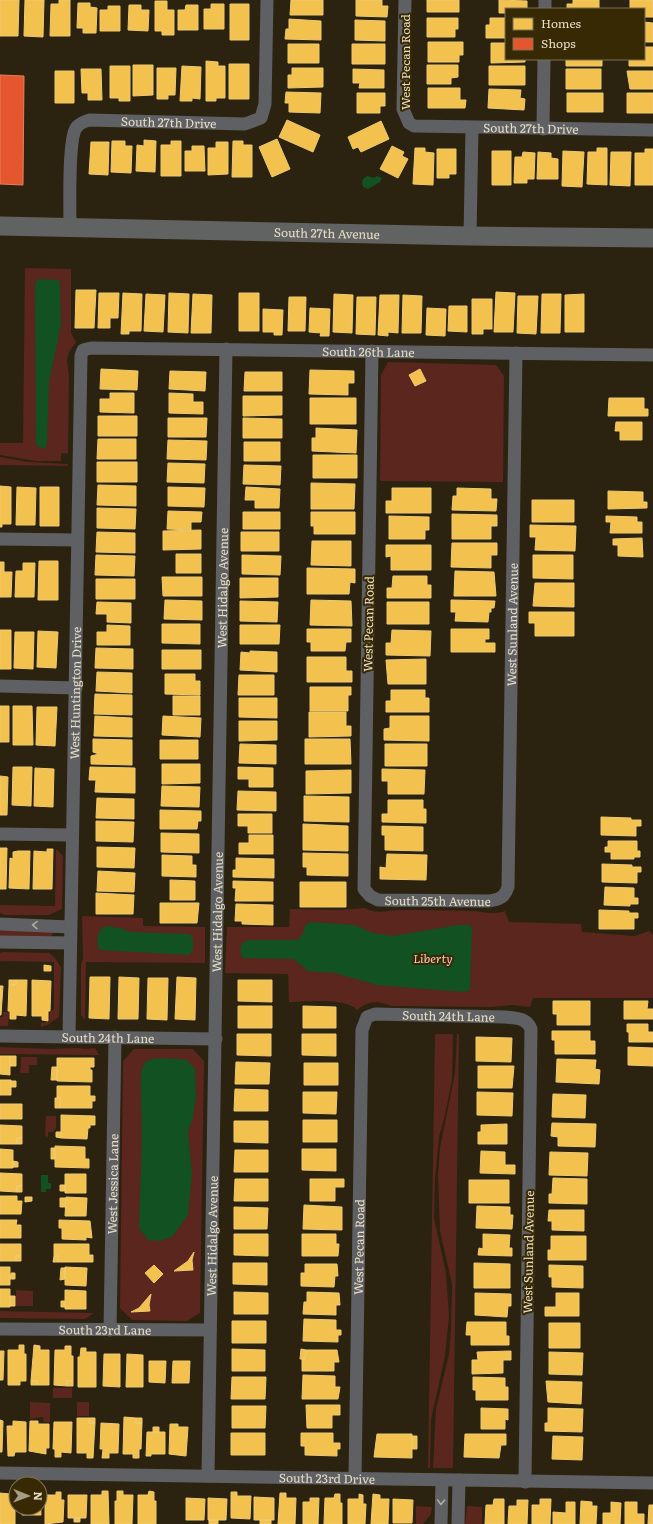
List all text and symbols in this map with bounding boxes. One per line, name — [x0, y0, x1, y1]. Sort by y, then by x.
legend — [505, 8, 645, 60]
street label: West Pecan Road — [396, 13, 414, 110]
text: Homes — [541, 14, 581, 32]
text: Shops — [541, 34, 576, 52]
street label: South 27th Drive — [121, 112, 217, 132]
street label: South 27th Drive — [483, 118, 579, 138]
street label: South 27th Avenue — [274, 223, 380, 243]
street label: South 26th Lane — [322, 342, 415, 361]
street label: West Hidalgo Avenue — [212, 528, 232, 649]
street label: West Sunland Avenue — [502, 563, 522, 686]
street label: West Pecan Road — [358, 575, 378, 672]
street label: West Huntington Drive — [65, 626, 85, 760]
street label: West Hidalgo Avenue — [207, 852, 227, 973]
street label: South 25th Avenue — [385, 891, 491, 910]
one-way arrow — [32, 921, 38, 929]
park label: Liberty — [413, 949, 453, 967]
street label: South 24th Lane — [402, 1006, 495, 1026]
street label: South 24th Lane — [62, 1028, 154, 1047]
street label: West Jessica Lane — [103, 1133, 122, 1235]
street label: West Hidalgo Avenue — [202, 1176, 222, 1297]
street label: West Sunland Avenue — [518, 1190, 538, 1314]
street label: West Pecan Road — [349, 1198, 368, 1295]
street label: South 23rd Lane — [59, 1320, 151, 1339]
street label: South 23rd Drive — [279, 1468, 375, 1488]
north arrow — [8, 1476, 48, 1516]
text: N — [31, 1491, 47, 1501]
one-way arrow — [437, 1499, 446, 1505]

